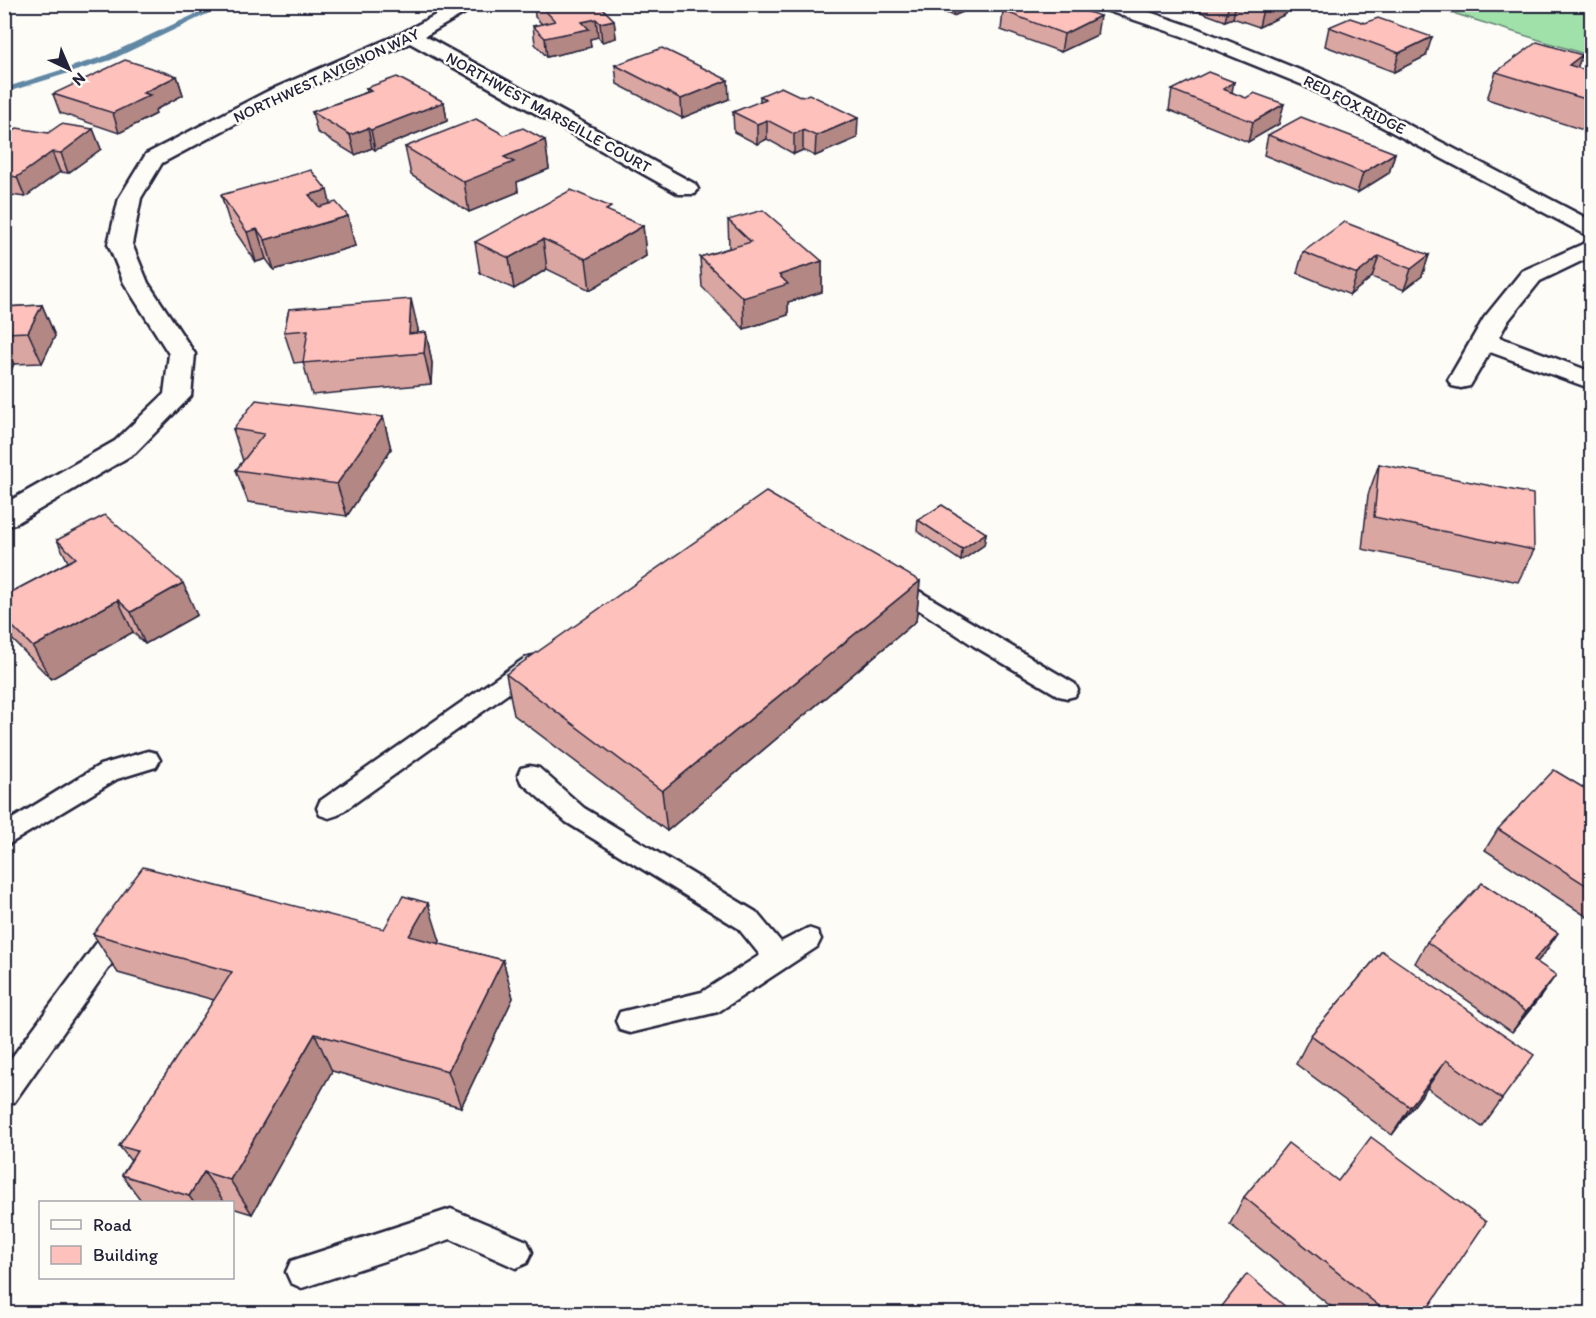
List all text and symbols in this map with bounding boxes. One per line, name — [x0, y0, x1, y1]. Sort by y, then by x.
street label: NORTHWEST AVIGNON WAY — [230, 24, 422, 127]
north arrow — [39, 39, 99, 99]
street label: NORTHWEST MARSEILLE COURT — [443, 48, 655, 177]
text: N — [69, 69, 90, 90]
street label: RED FOX RIDGE — [1301, 71, 1409, 138]
legend — [39, 1201, 234, 1279]
text: Road — [93, 1214, 132, 1236]
text: Building — [93, 1244, 159, 1266]

